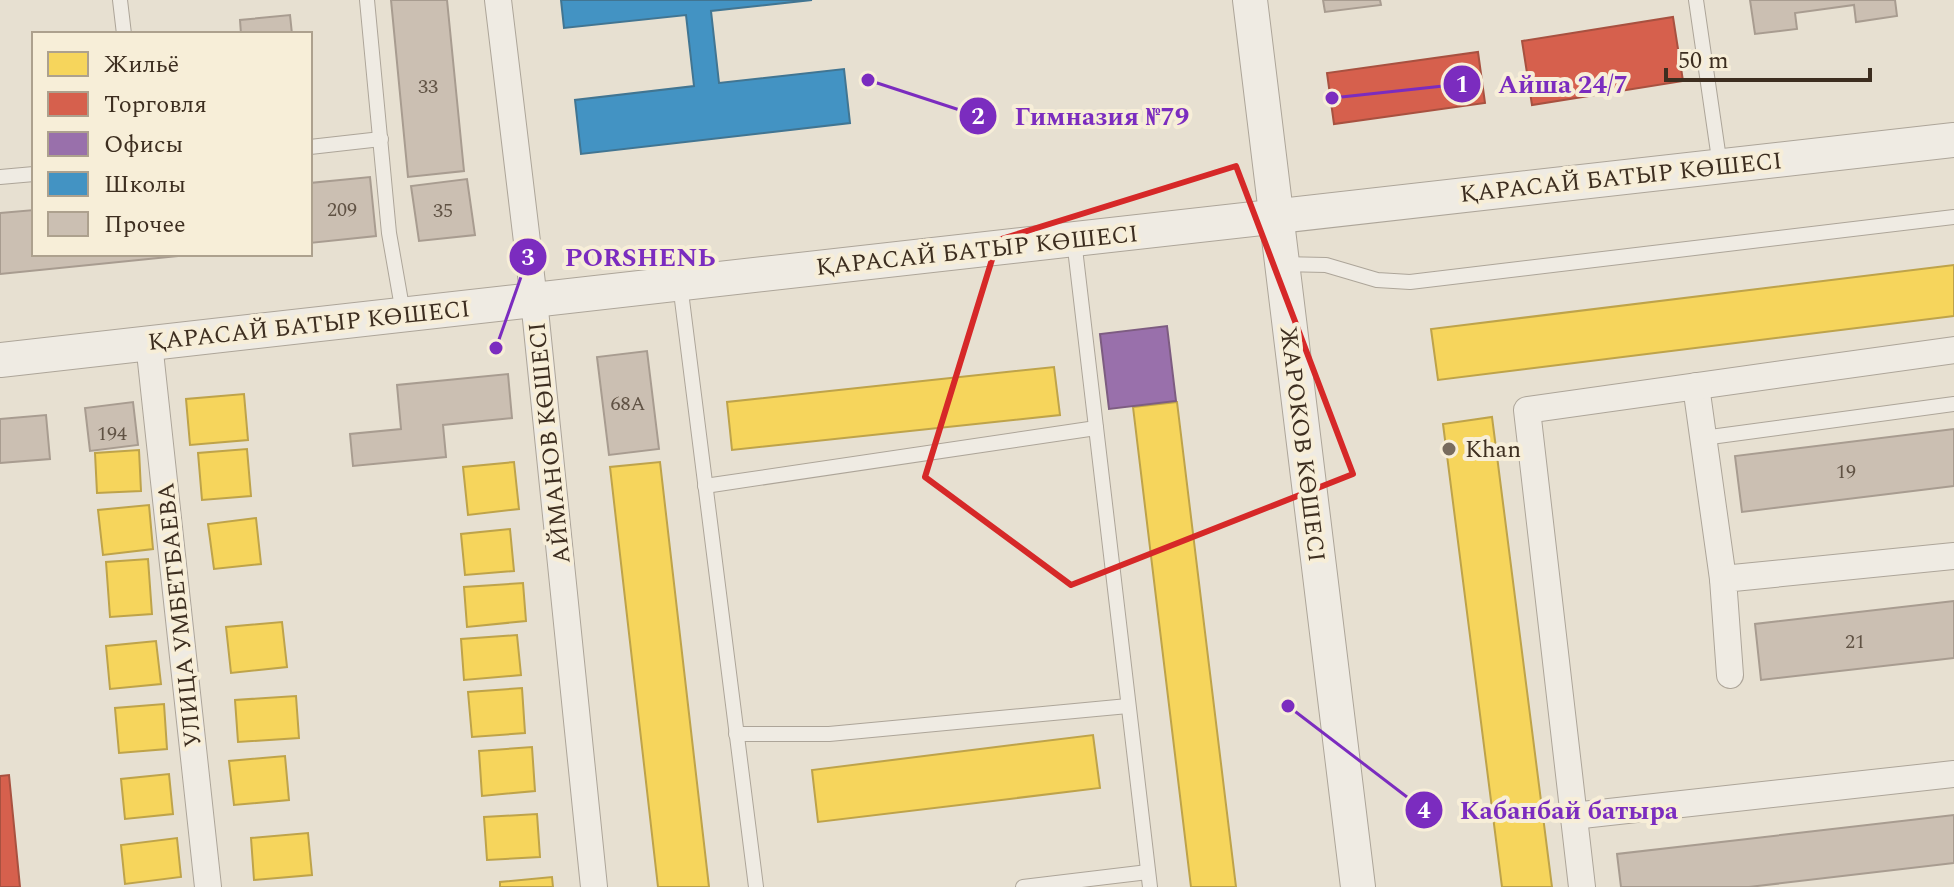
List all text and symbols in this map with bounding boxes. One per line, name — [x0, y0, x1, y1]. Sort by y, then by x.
legend — [32, 32, 312, 256]
scale bar — [1666, 32, 1870, 82]
text: 50 m — [1678, 43, 1729, 79]
text: Жильё — [104, 47, 179, 83]
callout: Айша 24/7 — [1442, 59, 1644, 109]
text: Айша 24/7 — [1498, 65, 1628, 105]
text: 1 — [1455, 67, 1469, 103]
house number: 33 — [418, 72, 438, 102]
text: Торговля — [104, 87, 207, 123]
callout: Гимназия №79 — [958, 91, 1205, 141]
text: Гимназия №79 — [1015, 97, 1189, 137]
text: 2 — [971, 99, 985, 135]
text: Офисы — [104, 127, 183, 163]
street label: ҚАРАСАЙ БАТЫР КӨШЕСІ — [1458, 143, 1784, 213]
text: Школы — [104, 167, 186, 203]
house number: 209 — [327, 195, 357, 225]
house number: 35 — [433, 196, 453, 226]
text: Прочее — [104, 207, 186, 243]
street label: ҚАРАСАЙ БАТЫР КӨШЕСІ — [814, 216, 1140, 286]
callout: PORSHENЬ — [508, 232, 731, 282]
text: PORSHENЬ — [565, 238, 715, 278]
text: 3 — [521, 240, 535, 276]
street label: ҚАРАСАЙ БАТЫР КӨШЕСІ — [146, 291, 472, 361]
street label: АЙМАНОВ КӨШЕСІ — [519, 320, 581, 566]
street label: ЖАРОКОВ КӨШЕСІ — [1270, 324, 1334, 564]
house number: 68А — [611, 389, 646, 419]
house number: 194 — [97, 419, 127, 449]
place label: Khan — [1465, 432, 1521, 468]
marker: Khan — [1440, 440, 1458, 458]
house number: 19 — [1836, 457, 1856, 487]
street label: УЛИЦА УМБЕТБАЕВА — [148, 481, 212, 749]
house number: 21 — [1845, 627, 1865, 657]
callout: Кабанбай батыра — [1404, 785, 1694, 835]
text: Кабанбай батыра — [1460, 791, 1679, 831]
text: 4 — [1417, 793, 1431, 829]

